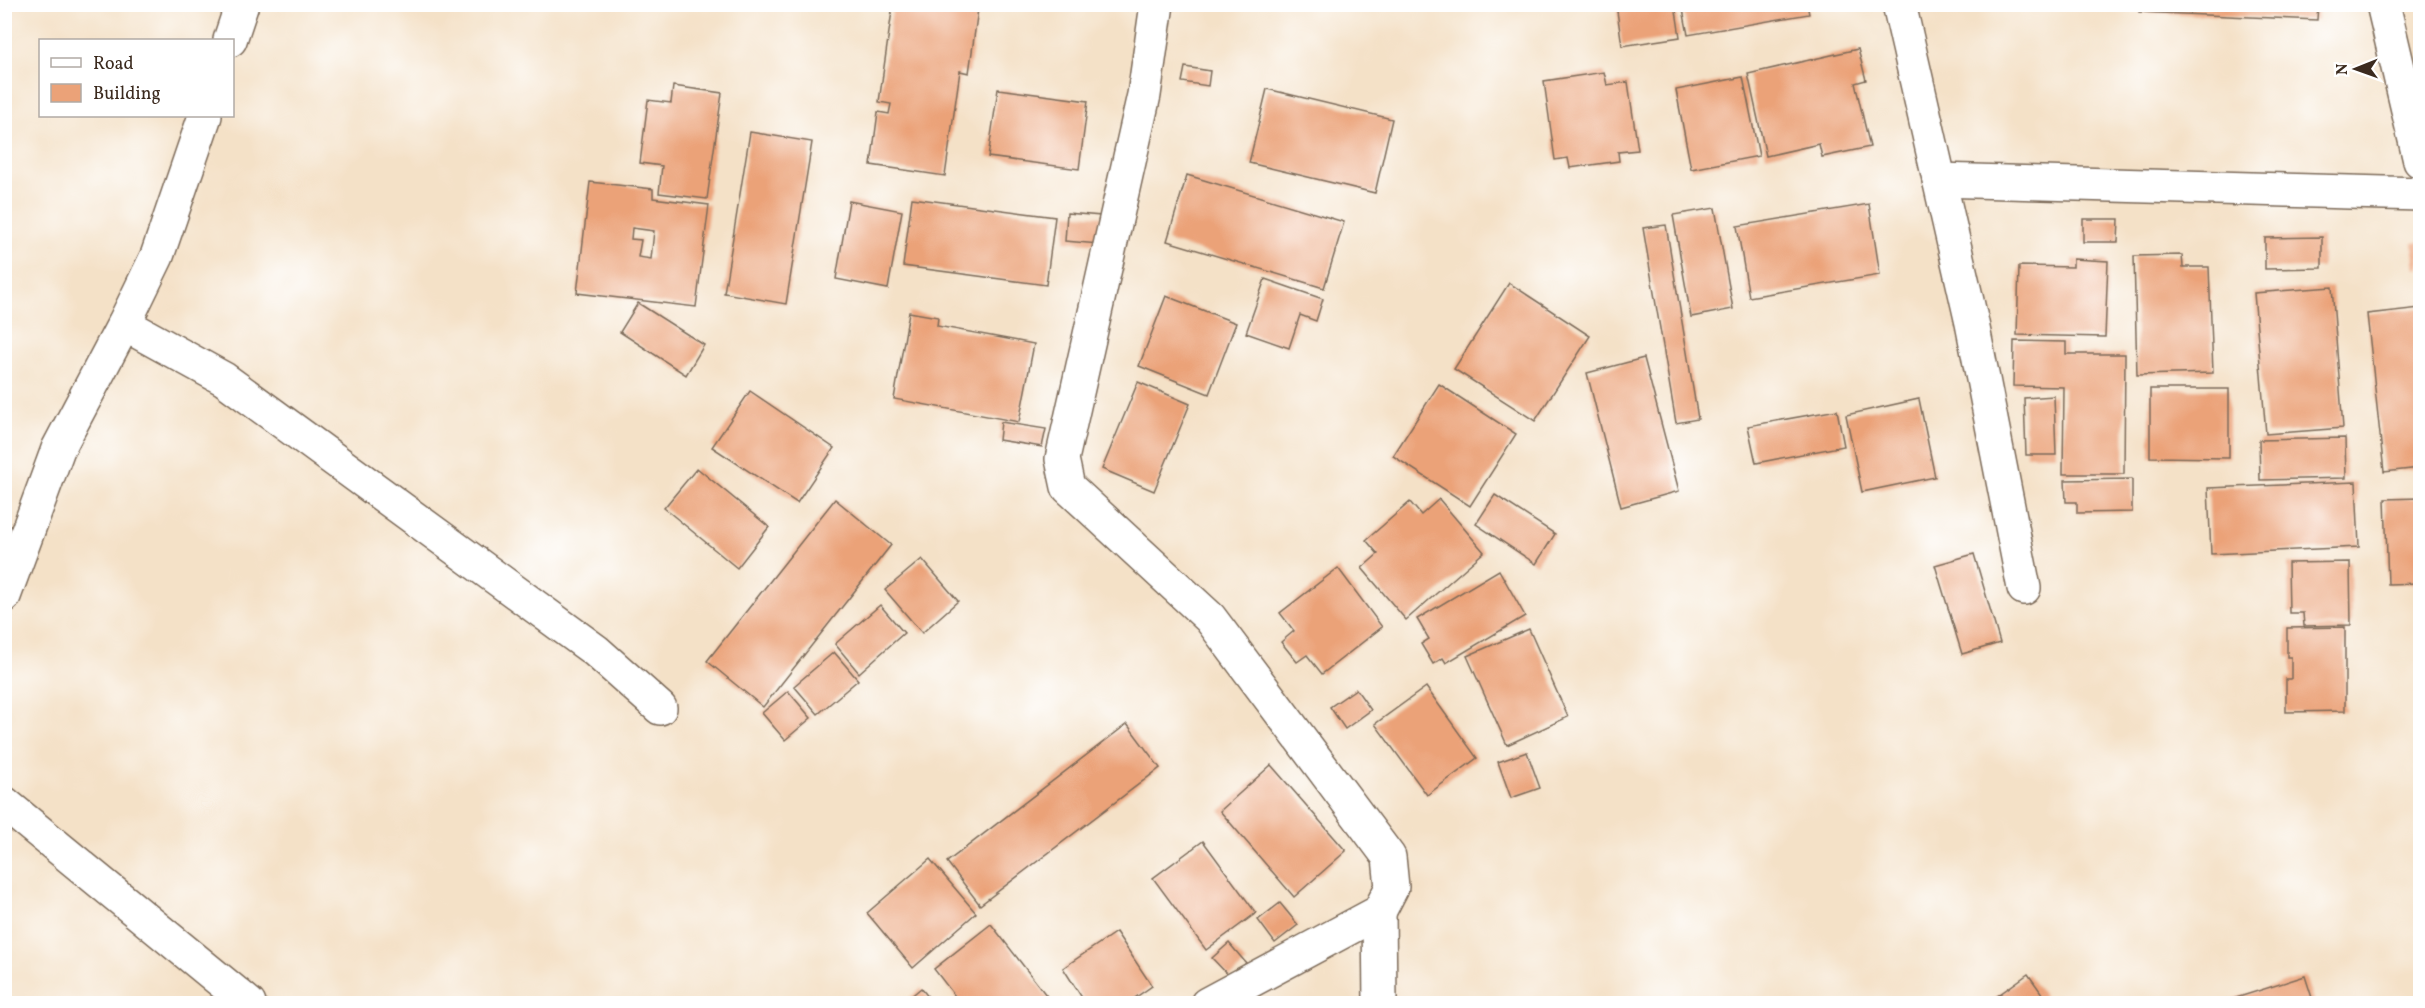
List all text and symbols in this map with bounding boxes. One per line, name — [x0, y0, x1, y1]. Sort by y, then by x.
legend — [39, 39, 234, 117]
north arrow — [2326, 39, 2386, 99]
text: Road — [93, 52, 134, 77]
text: N — [2332, 63, 2354, 75]
text: Building — [93, 82, 161, 107]

